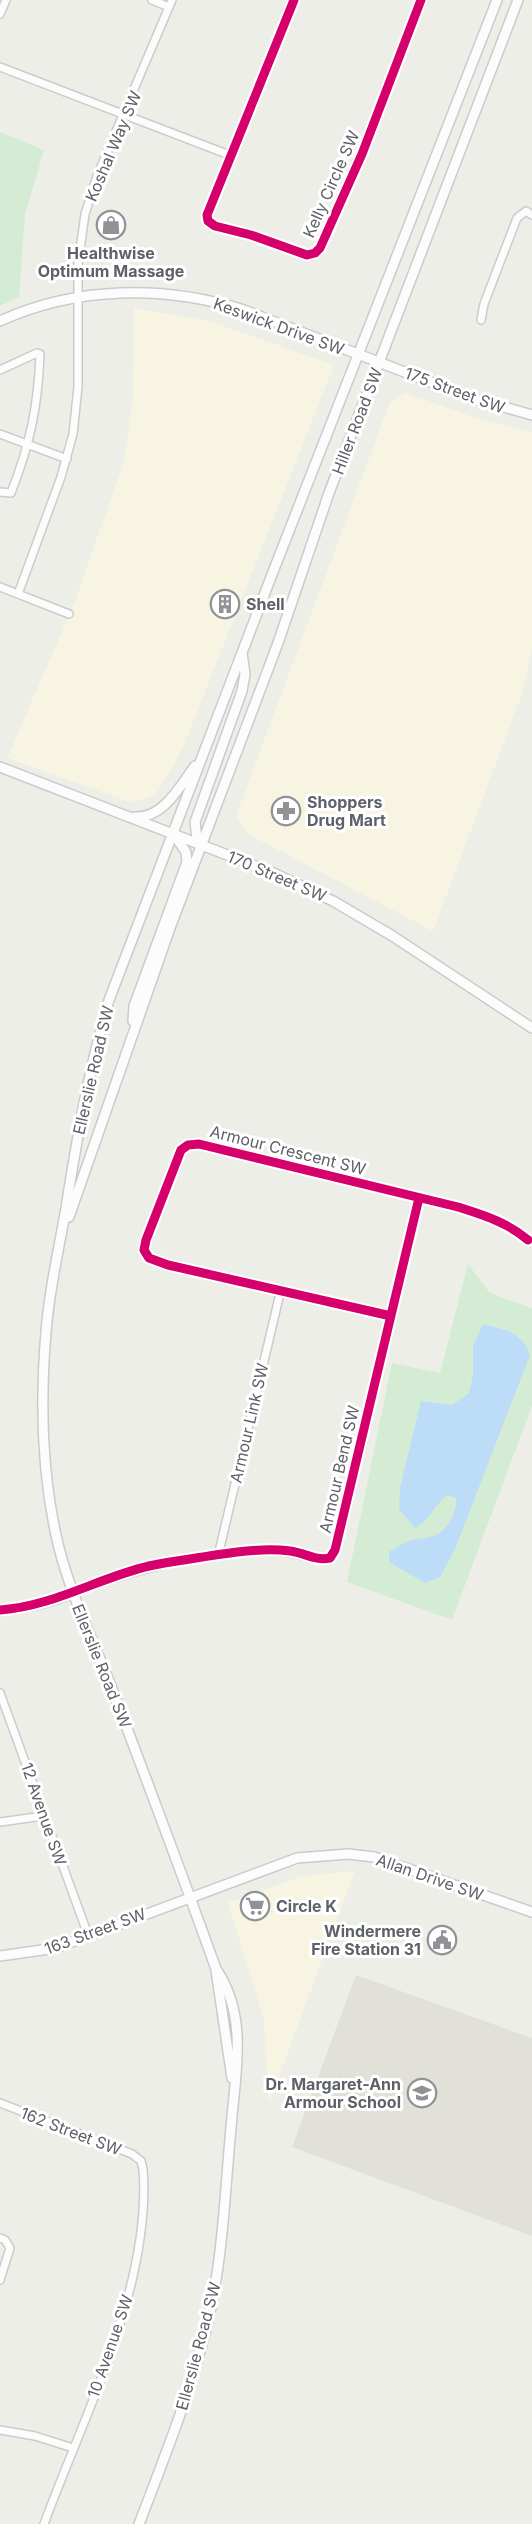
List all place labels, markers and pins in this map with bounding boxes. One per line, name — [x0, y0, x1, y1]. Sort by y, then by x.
shop icon: Healthwise Optimum Massage — [95, 209, 127, 241]
place label: Healthwise Optimum Massage — [38, 243, 184, 281]
building icon: Shell — [209, 588, 241, 620]
place label: Shell — [246, 594, 285, 614]
place label: Shoppers Drug Mart — [307, 792, 386, 830]
pharmacy icon: Shoppers Drug Mart — [270, 795, 302, 827]
supermarket icon: Circle K — [239, 1890, 271, 1922]
place label: Circle K — [276, 1896, 337, 1916]
place label: Windermere Fire Station 31 — [311, 1921, 421, 1959]
public building icon: Windermere Fire Station 31 — [426, 1924, 458, 1956]
place label: Dr. Margaret-Ann Armour School — [266, 2074, 401, 2112]
school or university icon: Dr. Margaret-Ann Armour School — [406, 2077, 438, 2109]

